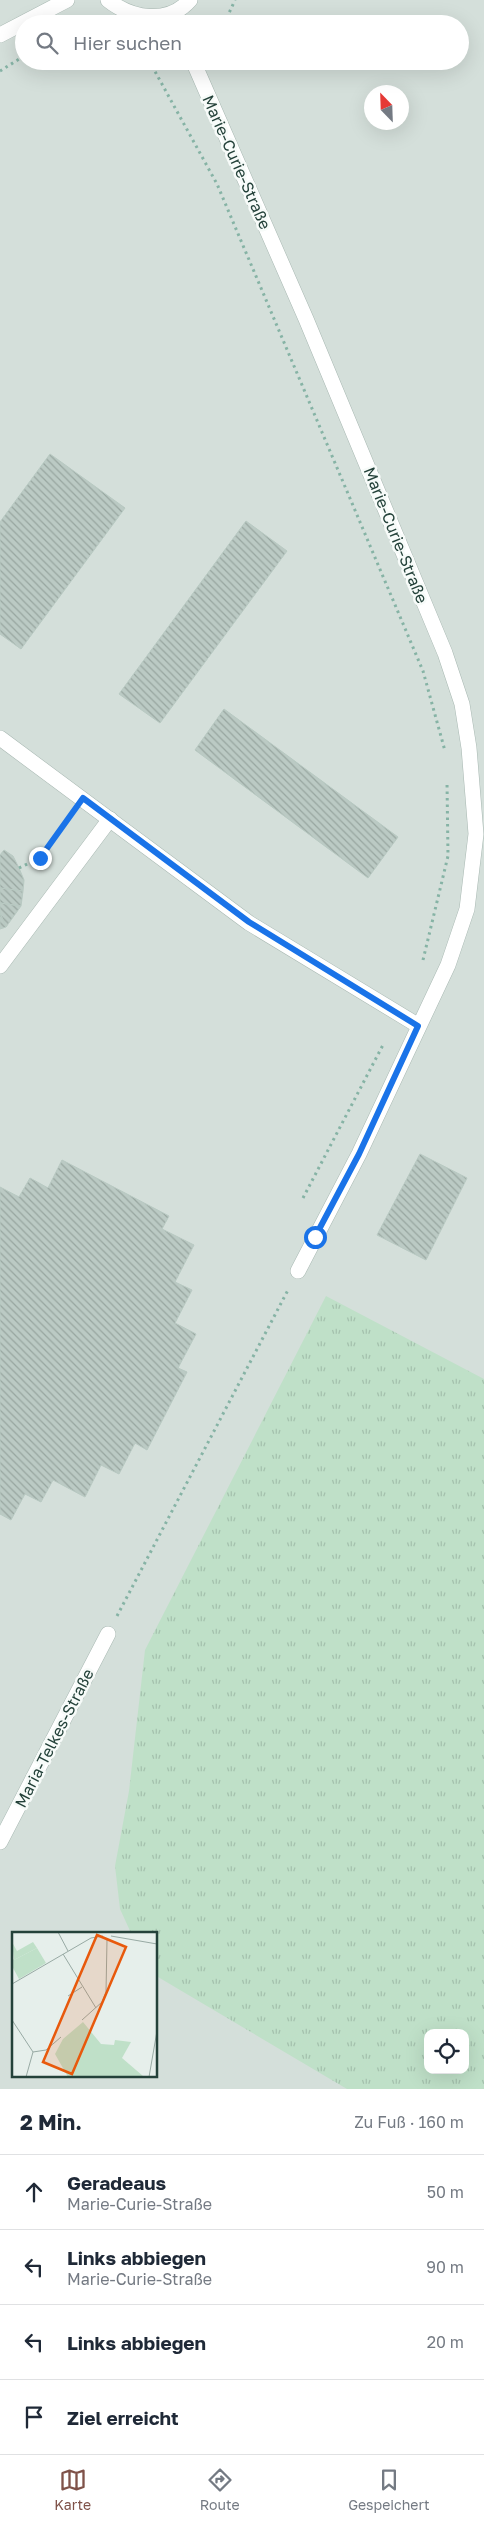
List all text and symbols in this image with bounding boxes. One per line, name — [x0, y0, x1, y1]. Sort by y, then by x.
search box — [15, 15, 469, 70]
icon: search — [33, 29, 61, 57]
text: Hier suchen — [73, 31, 182, 54]
north arrow — [364, 85, 409, 130]
street label: Marie-Curie-Straße — [198, 92, 276, 232]
street label: Marie-Curie-Straße — [360, 464, 432, 606]
route end — [29, 847, 52, 870]
route start — [304, 1226, 327, 1249]
street label: Maria-Telkes-Straße — [10, 1665, 98, 1811]
inset map — [12, 1932, 158, 2076]
map controls — [424, 2029, 469, 2074]
button: locate — [424, 2029, 469, 2074]
text: 2 Min. — [20, 2109, 82, 2135]
text: Zu Fuß · 160 m — [354, 2112, 464, 2132]
text: Geradeaus — [67, 2171, 166, 2194]
icon: ahead — [20, 2178, 48, 2206]
text: 50 m — [427, 2182, 464, 2202]
text: Marie-Curie-Straße — [67, 2194, 212, 2214]
text: Links abbiegen — [67, 2246, 206, 2269]
icon: left — [20, 2253, 48, 2281]
text: 90 m — [426, 2257, 464, 2277]
text: Marie-Curie-Straße — [67, 2269, 212, 2289]
icon: left — [20, 2328, 48, 2356]
text: Links abbiegen — [67, 2331, 206, 2354]
text: 20 m — [427, 2332, 464, 2352]
icon: arrive — [20, 2403, 48, 2431]
text: Ziel erreicht — [67, 2406, 179, 2429]
tab: Karte — [54, 2466, 91, 2513]
tab: Route — [200, 2466, 240, 2513]
tab: Gespeichert — [348, 2466, 430, 2513]

